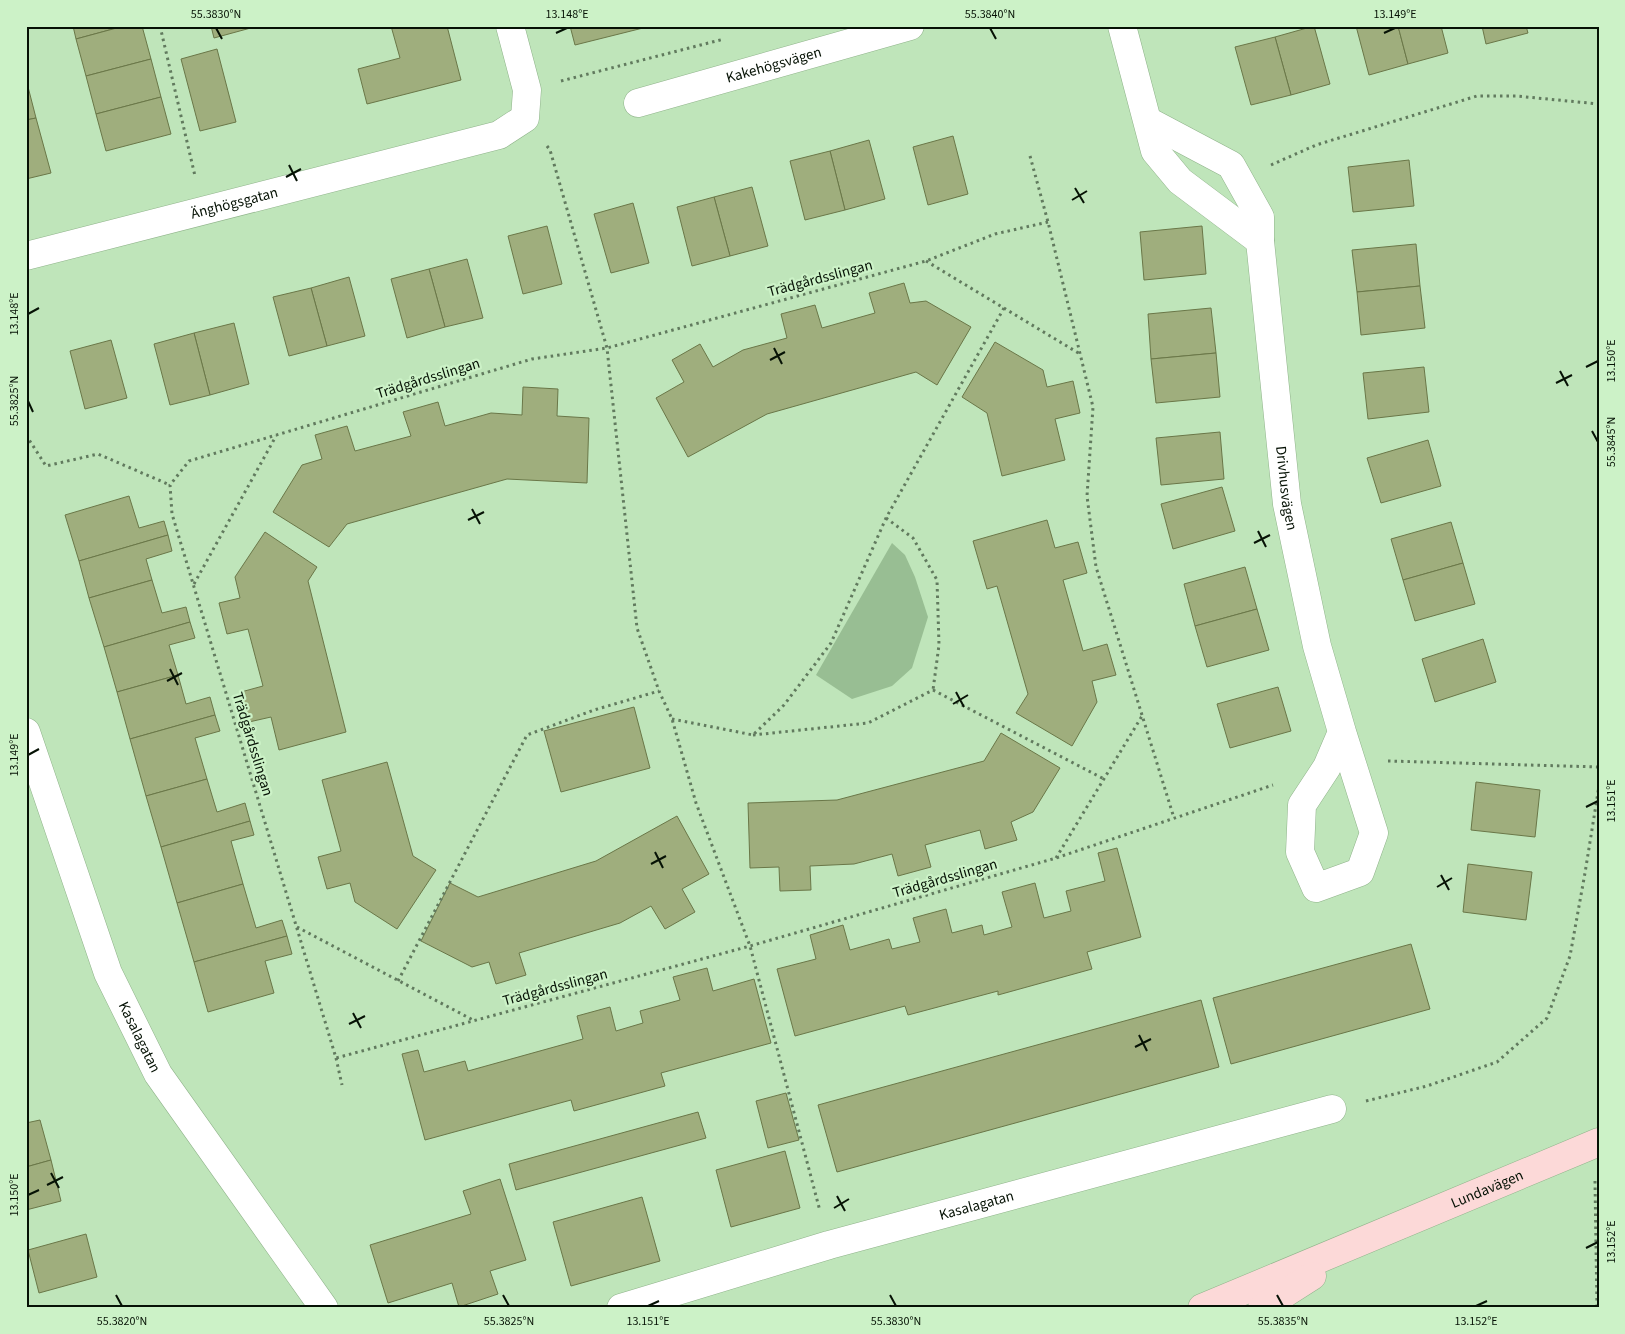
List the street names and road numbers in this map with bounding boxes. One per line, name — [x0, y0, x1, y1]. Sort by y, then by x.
street label: Kakehögsvägen — [724, 42, 824, 89]
street label: Änghögsgatan — [189, 182, 280, 224]
street label: Trädgårdsslingan — [765, 254, 875, 303]
street label: Trädgårdsslingan — [374, 353, 483, 404]
street label: Drivhusvägen — [1270, 445, 1302, 532]
street label: Trädgårdsslingan — [227, 690, 278, 799]
street label: Trädgårdsslingan — [890, 854, 1000, 903]
street label: Trädgårdsslingan — [500, 963, 610, 1012]
street label: Kasalagatan — [113, 998, 166, 1076]
street label: Lundavägen — [1448, 1165, 1527, 1214]
street label: Kasalagatan — [937, 1185, 1016, 1226]

